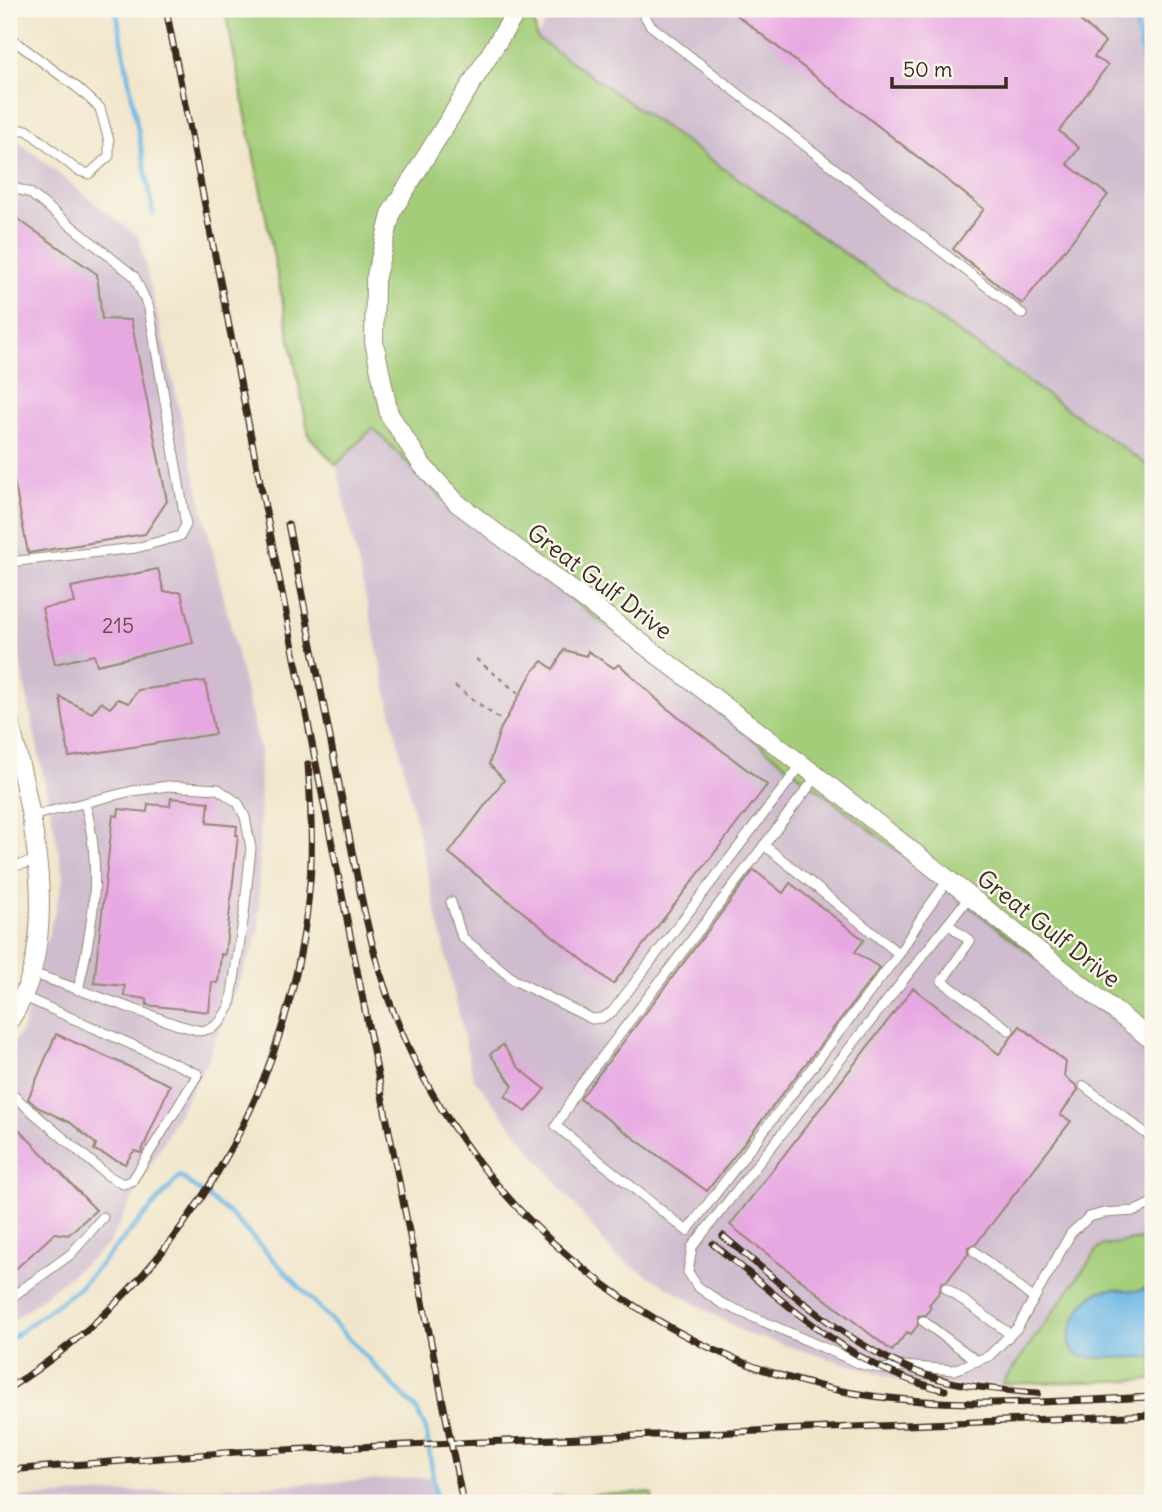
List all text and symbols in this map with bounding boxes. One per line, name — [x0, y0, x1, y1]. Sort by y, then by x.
scale bar — [892, 46, 1006, 90]
text: 50 m — [903, 56, 952, 83]
street label: Great Gulf Drive — [522, 517, 678, 645]
house number: 215 — [102, 612, 134, 639]
street label: Great Gulf Drive — [971, 863, 1127, 993]

